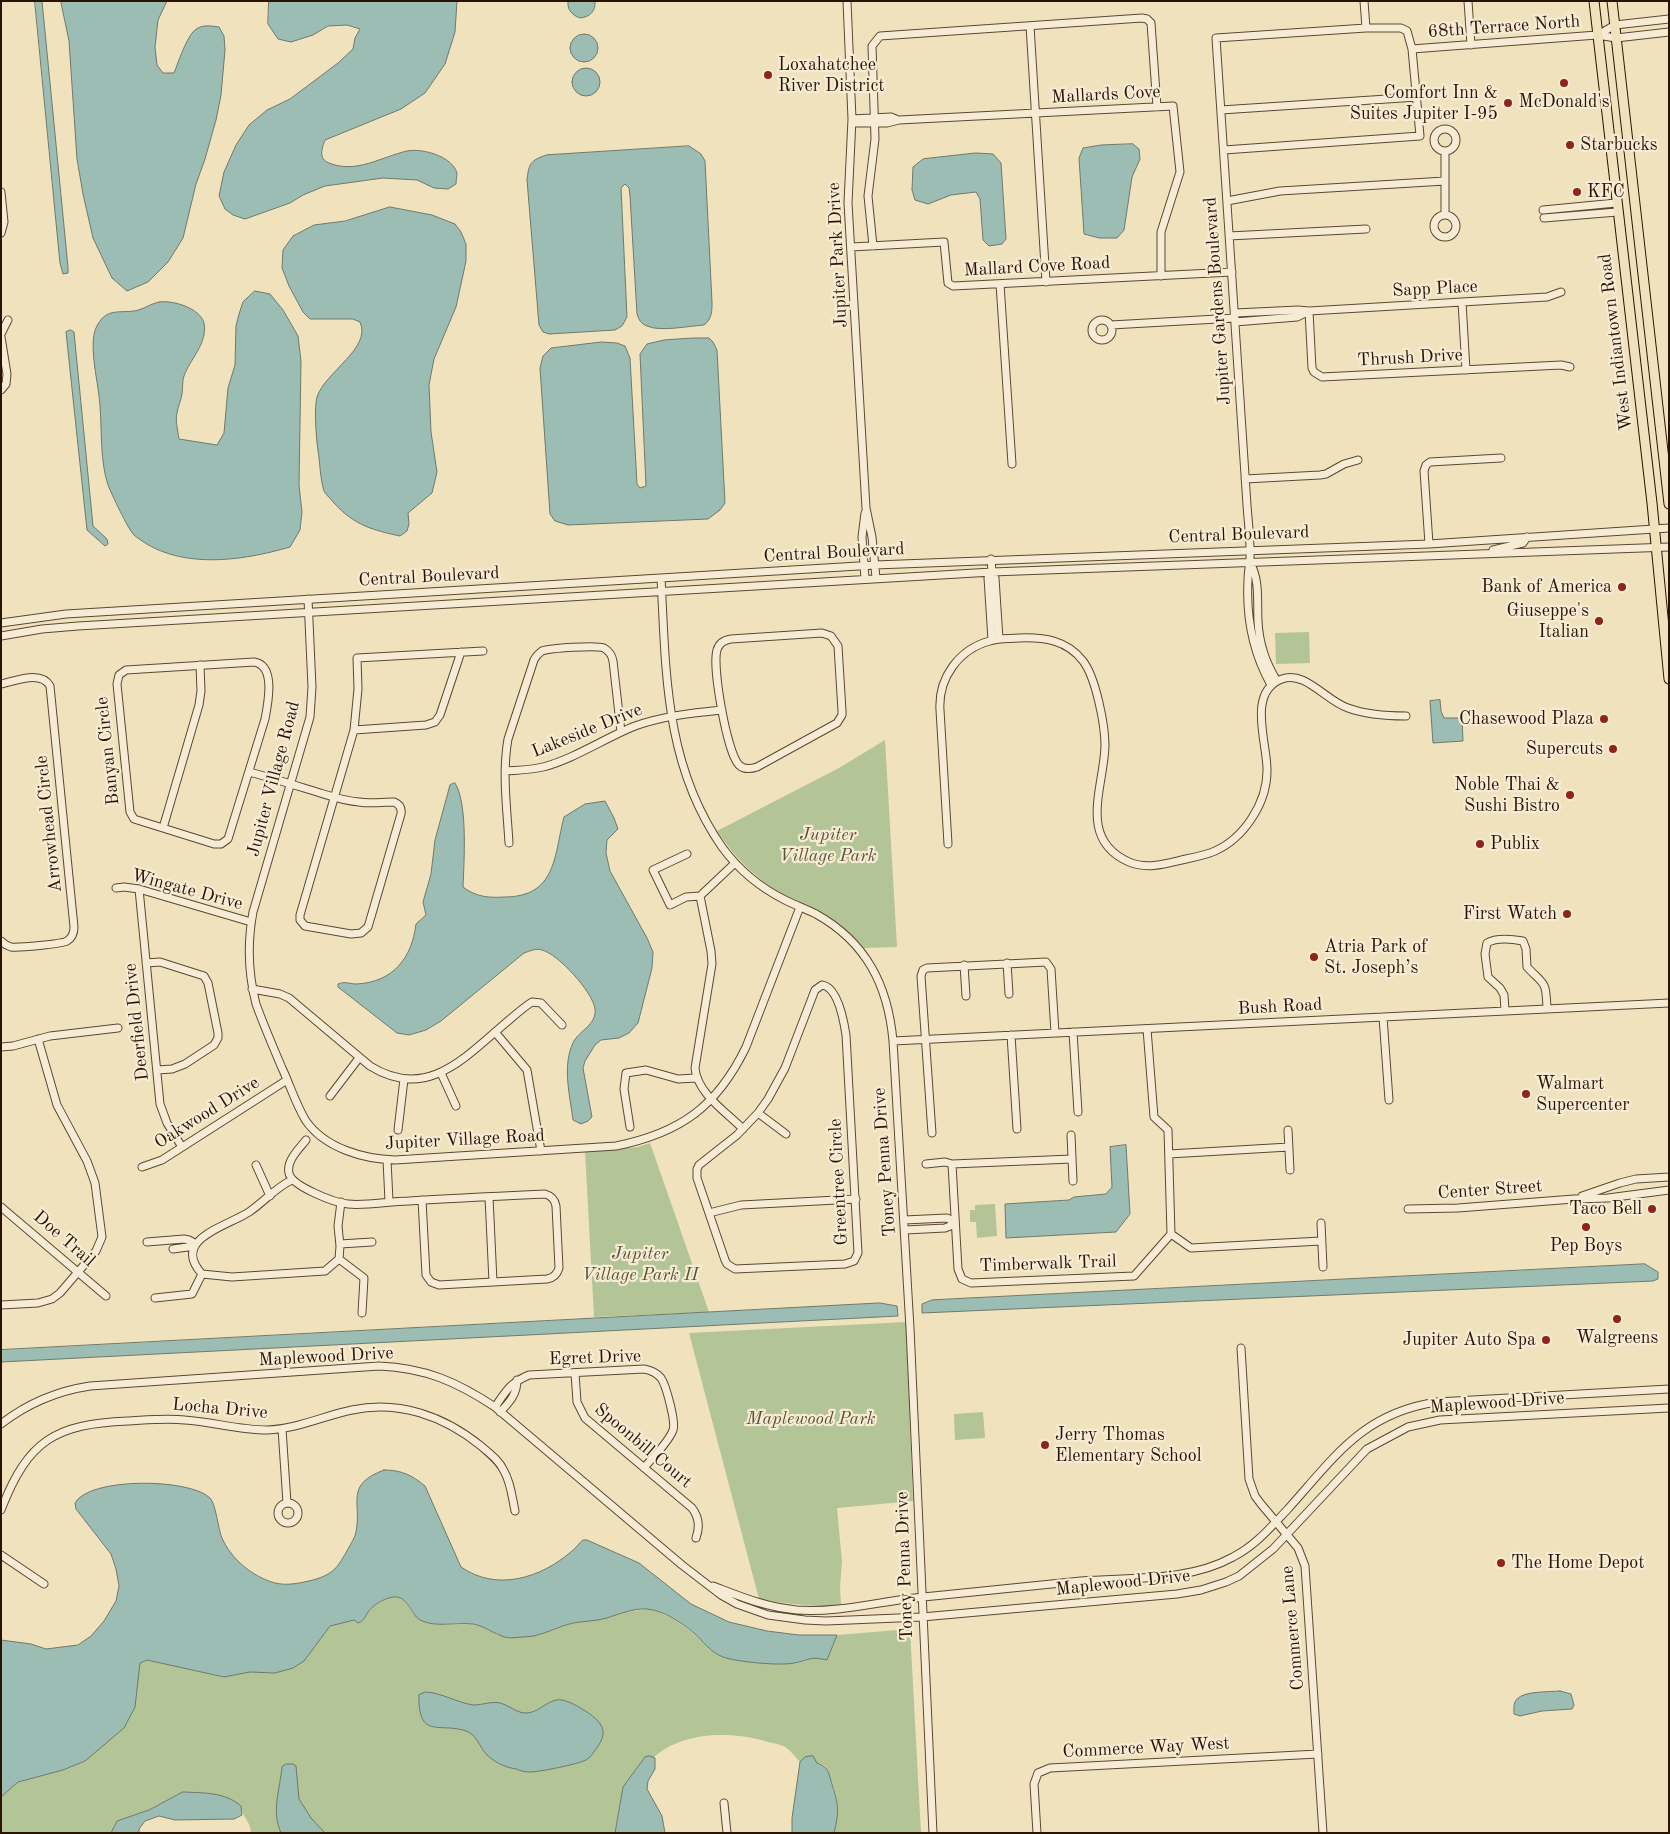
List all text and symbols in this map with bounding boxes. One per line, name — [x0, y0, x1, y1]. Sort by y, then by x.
street label: 68th Terrace North — [1427, 11, 1581, 43]
place label: Loxahatchee River District — [778, 54, 885, 96]
marker: Loxahatchee River District — [762, 69, 774, 81]
marker: McDonald's — [1558, 77, 1570, 89]
street label: Mallards Cove — [1051, 81, 1161, 109]
place label: Comfort Inn & Suites Jupiter I-95 — [1350, 82, 1498, 125]
place label: McDonald's — [1519, 91, 1609, 113]
marker: Comfort Inn & Suites Jupiter I-95 — [1502, 97, 1514, 109]
place label: Starbucks — [1580, 134, 1658, 156]
marker: Starbucks — [1564, 139, 1576, 151]
place label: KFC — [1587, 181, 1625, 203]
street label: Jupiter Park Drive — [823, 182, 853, 328]
marker: KFC — [1571, 186, 1583, 198]
street label: Jupiter Gardens Boulevard — [1200, 196, 1236, 406]
street label: Mallard Cove Road — [963, 252, 1111, 282]
street label: West Indiantown Road — [1594, 252, 1638, 432]
street label: Sapp Place — [1392, 276, 1478, 302]
street label: Thrush Drive — [1357, 344, 1463, 372]
street label: Central Boulevard — [1168, 522, 1310, 548]
street label: Central Boulevard — [763, 539, 905, 567]
street label: Central Boulevard — [358, 563, 500, 591]
place label: Bank of America — [1481, 576, 1612, 598]
marker: Bank of America — [1616, 581, 1628, 593]
place label: Giuseppe's Italian — [1506, 600, 1589, 642]
marker: Giuseppe's Italian — [1593, 615, 1605, 627]
street label: Banyan Circle — [92, 696, 124, 806]
street label: Jupiter Village Road — [243, 699, 305, 859]
street label: Lakeside Drive — [529, 699, 645, 763]
place label: Chasewood Plaza — [1459, 708, 1594, 730]
marker: Chasewood Plaza — [1598, 713, 1610, 725]
place label: Supercuts — [1526, 738, 1603, 760]
marker: Supercuts — [1607, 743, 1619, 755]
street label: Arrowhead Circle — [31, 754, 67, 894]
place label: Noble Thai & Sushi Bistro — [1454, 774, 1560, 816]
marker: Noble Thai & Sushi Bistro — [1564, 789, 1576, 801]
park label: Jupiter Village Park — [779, 824, 877, 866]
place label: Publix — [1490, 833, 1540, 855]
marker: Publix — [1474, 838, 1486, 850]
street label: Wingate Drive — [129, 865, 245, 915]
place label: First Watch — [1463, 903, 1557, 925]
marker: First Watch — [1561, 908, 1573, 920]
place label: Atria Park of St. Joseph’s — [1324, 936, 1427, 979]
marker: Atria Park of St. Joseph’s — [1308, 951, 1320, 963]
street label: Deerfield Drive — [120, 962, 154, 1082]
street label: Bush Road — [1237, 994, 1323, 1020]
street label: Oakwood Drive — [151, 1072, 263, 1154]
place label: Walmart Supercenter — [1536, 1073, 1630, 1116]
street label: Toney Penna Drive — [869, 1087, 901, 1237]
marker: Walmart Supercenter — [1520, 1088, 1532, 1100]
street label: Greentree Circle — [825, 1118, 853, 1246]
street label: Jupiter Village Road — [384, 1125, 546, 1155]
street label: Center Street — [1437, 1176, 1543, 1204]
place label: Taco Bell — [1569, 1198, 1642, 1220]
marker: Taco Bell — [1646, 1203, 1658, 1215]
street label: Doe Trail — [29, 1206, 99, 1272]
marker: Pep Boys — [1580, 1221, 1592, 1233]
place label: Pep Boys — [1550, 1235, 1622, 1257]
park label: Jupiter Village Park II — [582, 1243, 698, 1286]
street label: Timberwalk Trail — [979, 1251, 1117, 1277]
marker: Walgreens — [1611, 1313, 1623, 1325]
place label: Walgreens — [1576, 1327, 1658, 1349]
place label: Jupiter Auto Spa — [1402, 1329, 1536, 1351]
marker: Jupiter Auto Spa — [1540, 1334, 1552, 1346]
street label: Maplewood Drive — [258, 1343, 394, 1371]
street label: Egret Drive — [548, 1346, 642, 1370]
street label: Maplewood Drive — [1429, 1388, 1565, 1418]
street label: Locha Drive — [171, 1394, 269, 1424]
street label: Spoonbill Court — [590, 1399, 696, 1493]
park label: Maplewood Park — [746, 1408, 876, 1430]
place label: Jerry Thomas Elementary School — [1055, 1424, 1202, 1466]
marker: Jerry Thomas Elementary School — [1039, 1439, 1051, 1451]
street label: Toney Penna Drive — [892, 1491, 918, 1641]
place label: The Home Depot — [1511, 1552, 1645, 1574]
marker: The Home Depot — [1495, 1557, 1507, 1569]
street label: Maplewood Drive — [1055, 1565, 1191, 1601]
street label: Commerce Lane — [1277, 1565, 1309, 1691]
street label: Commerce Way West — [1062, 1733, 1230, 1763]

